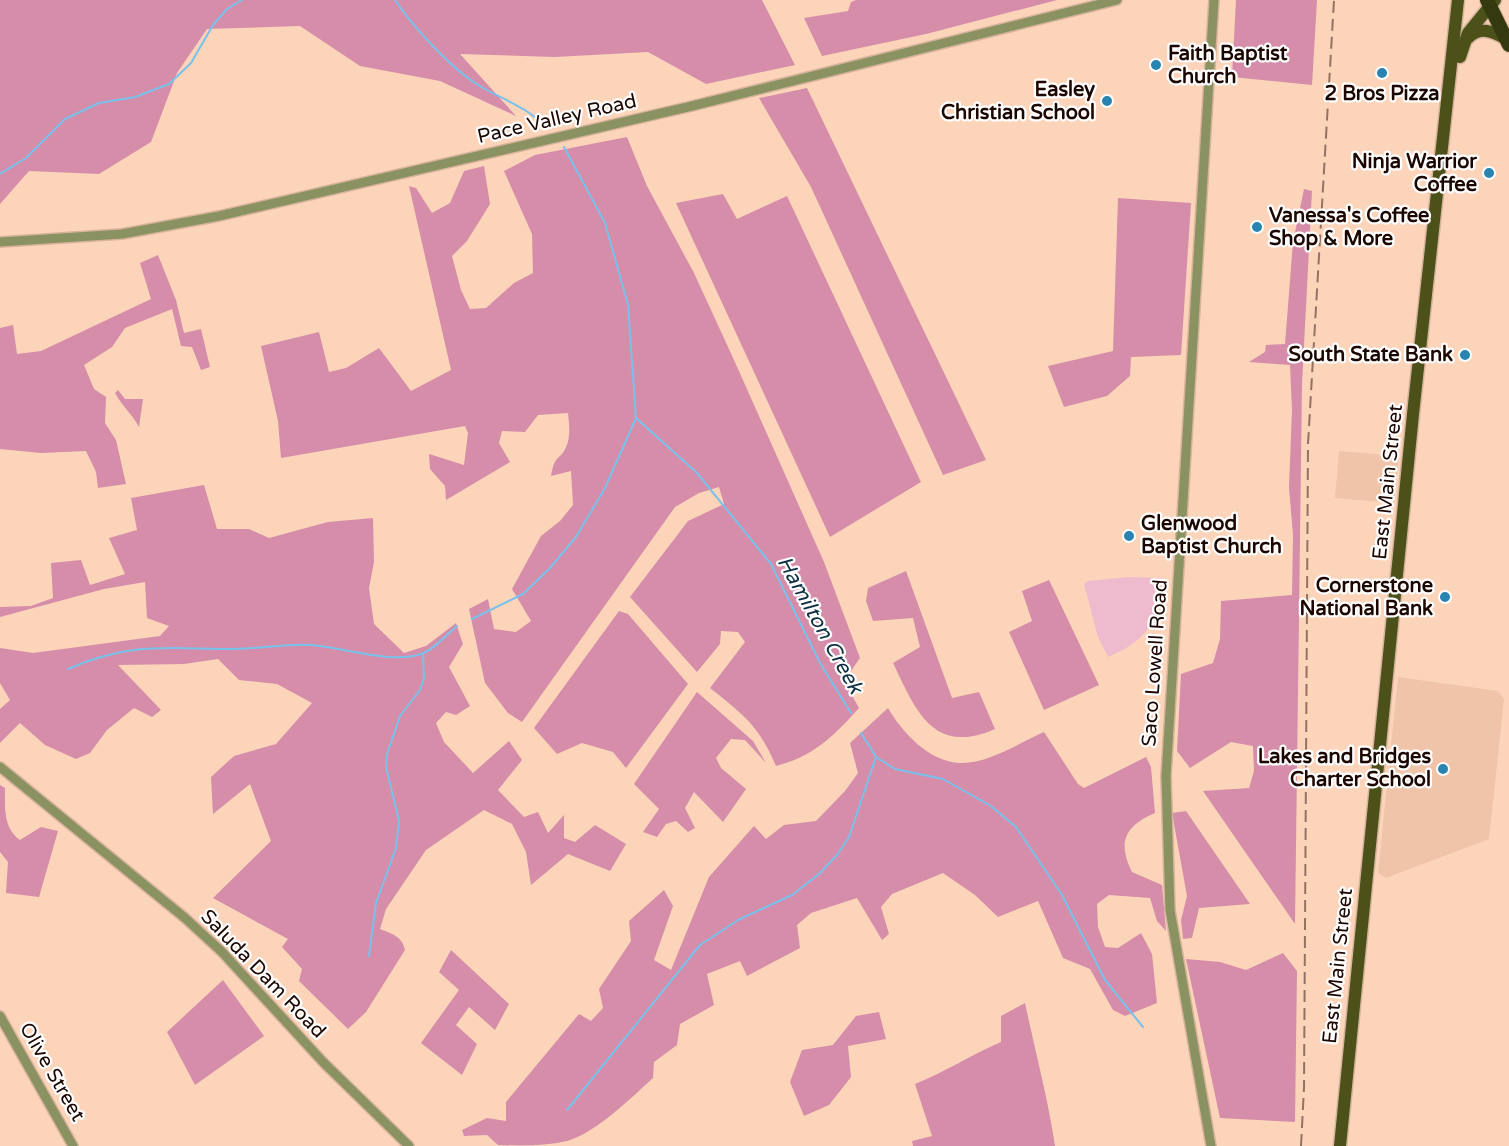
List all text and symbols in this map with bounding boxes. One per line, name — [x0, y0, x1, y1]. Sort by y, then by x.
place label: Faith Baptist Church — [1168, 42, 1288, 89]
marker: Faith Baptist Church — [1149, 58, 1163, 72]
marker: 2 Bros Pizza — [1375, 66, 1389, 80]
place label: Easley Christian School — [941, 78, 1095, 125]
place label: 2 Bros Pizza — [1324, 82, 1440, 106]
street label: Pace Valley Road — [475, 89, 639, 149]
marker: Easley Christian School — [1100, 94, 1114, 108]
place label: Ninja Warrior Coffee — [1352, 150, 1477, 197]
marker: Ninja Warrior Coffee — [1482, 166, 1496, 180]
place label: Vanessa's Coffee Shop & More — [1269, 204, 1429, 251]
marker: Vanessa's Coffee Shop & More — [1250, 220, 1264, 234]
place label: South State Bank — [1289, 343, 1453, 367]
marker: South State Bank — [1458, 348, 1472, 362]
street label: East Main Street — [1368, 403, 1408, 561]
place label: Glenwood Baptist Church — [1141, 512, 1282, 559]
marker: Glenwood Baptist Church — [1122, 529, 1136, 543]
water label: Hamilton Creek — [772, 552, 869, 700]
place label: Cornerstone National Bank — [1299, 574, 1433, 621]
street label: Saco Lowell Road — [1137, 579, 1173, 747]
marker: Cornerstone National Bank — [1438, 590, 1452, 604]
place label: Lakes and Bridges Charter School — [1258, 745, 1431, 792]
marker: Lakes and Bridges Charter School — [1436, 762, 1450, 776]
street label: East Main Street — [1318, 887, 1358, 1045]
street label: Saluda Dam Road — [195, 905, 331, 1043]
street label: Olive Street — [14, 1018, 90, 1126]

